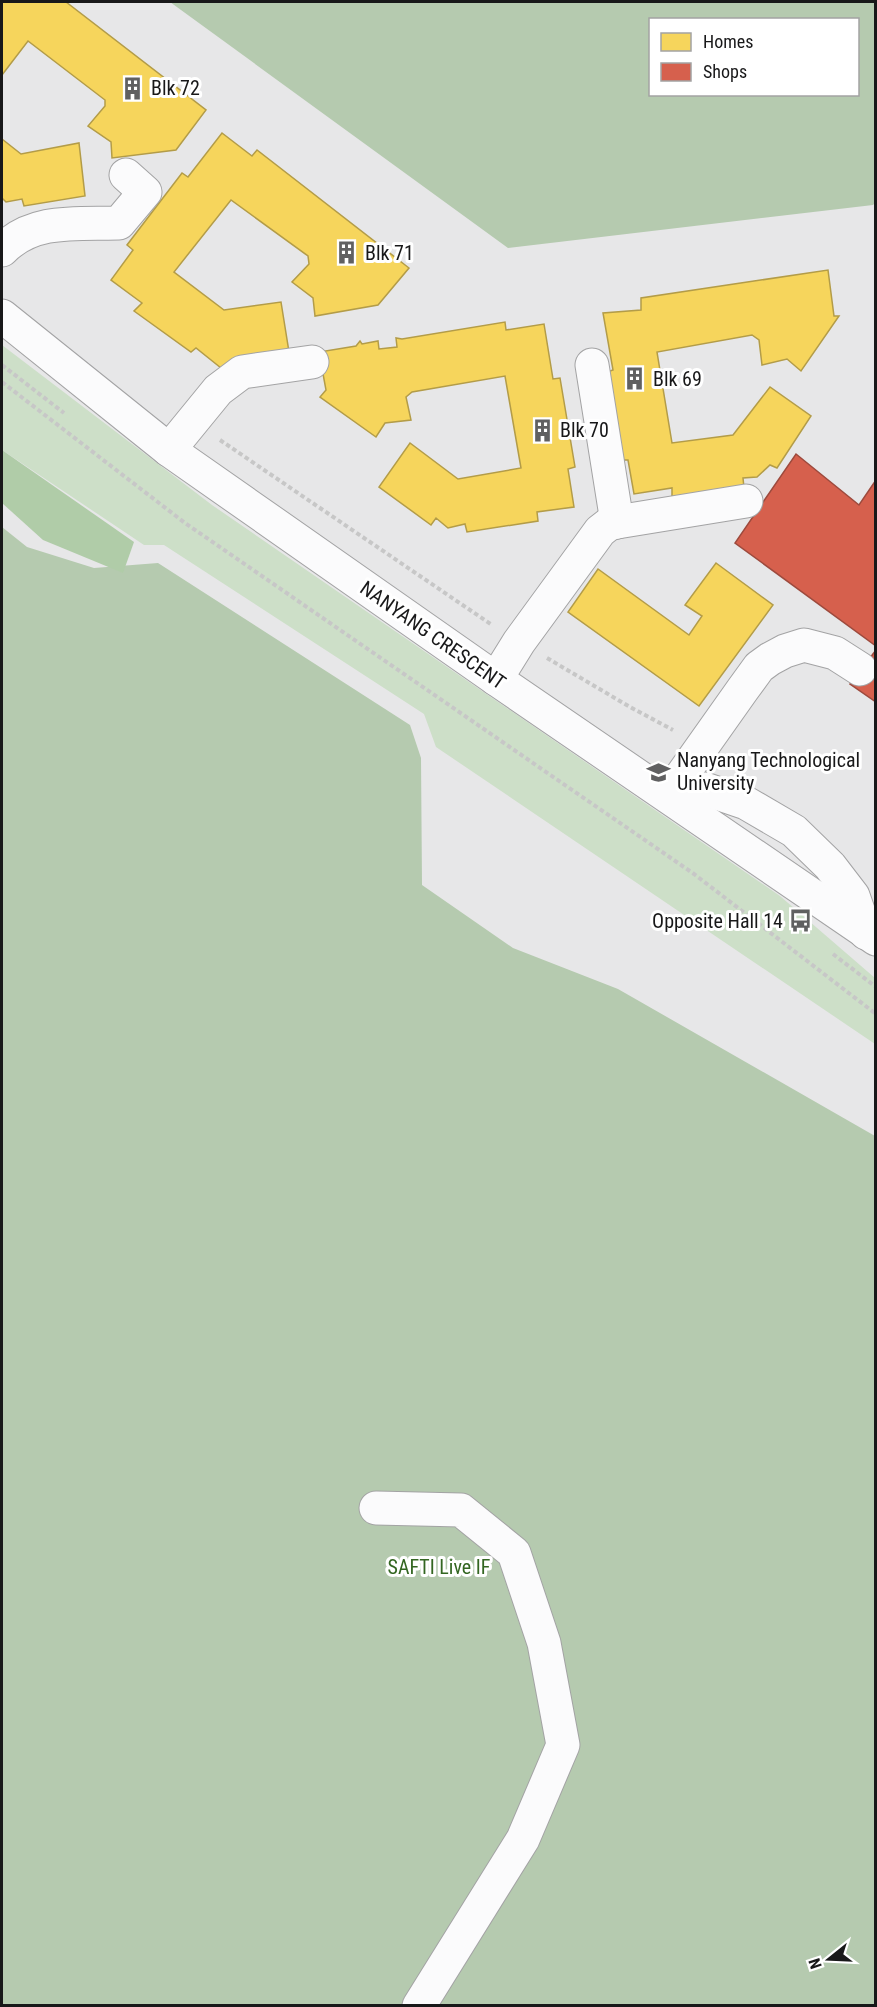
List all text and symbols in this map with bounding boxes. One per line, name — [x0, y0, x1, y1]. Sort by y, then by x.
legend — [649, 18, 859, 96]
text: Homes — [703, 31, 753, 52]
text: Shops — [703, 61, 747, 82]
building icon: Blk 72 — [120, 75, 146, 101]
place label: Blk 72 — [151, 76, 200, 100]
building icon: Blk 71 — [334, 240, 360, 266]
place label: Blk 71 — [365, 241, 414, 265]
building icon: Blk 69 — [622, 366, 648, 392]
place label: Blk 69 — [653, 367, 702, 391]
building icon: Blk 70 — [529, 417, 555, 443]
place label: Blk 70 — [560, 418, 609, 442]
street label: NANYANG CRESCENT — [356, 576, 510, 694]
place label: Nanyang Technological University — [677, 748, 860, 795]
school or university icon: Nanyang Technological University — [646, 759, 672, 785]
bus stop icon: Opposite Hall 14 — [788, 908, 814, 934]
place label: Opposite Hall 14 — [652, 909, 783, 933]
park label: SAFTI Live IF — [388, 1555, 490, 1579]
north arrow — [799, 1929, 859, 1989]
text: N — [805, 1956, 826, 1971]

